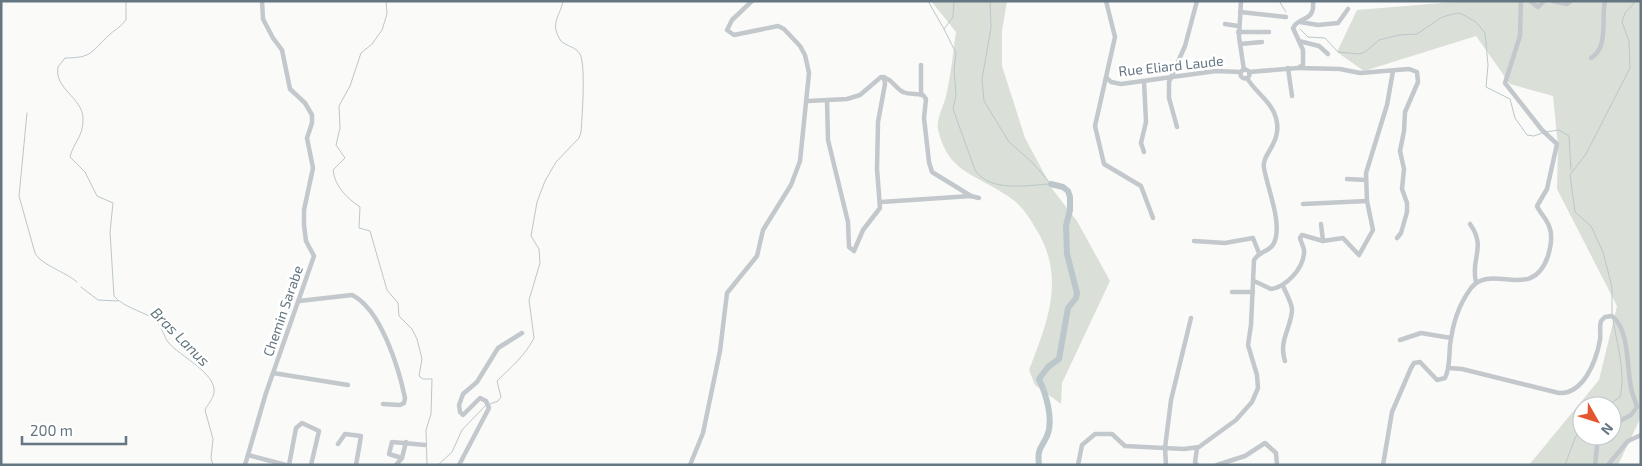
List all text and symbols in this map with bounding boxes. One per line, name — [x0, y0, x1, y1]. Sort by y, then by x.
street label: Rue Eliard Laude — [1118, 52, 1224, 79]
street label: Chemin Sarabe — [259, 263, 306, 359]
water label: Bras Lanus — [148, 303, 214, 370]
north arrow — [1572, 396, 1622, 446]
scale bar — [22, 414, 126, 446]
text: N — [1598, 420, 1617, 439]
text: 200 m — [30, 421, 73, 439]

